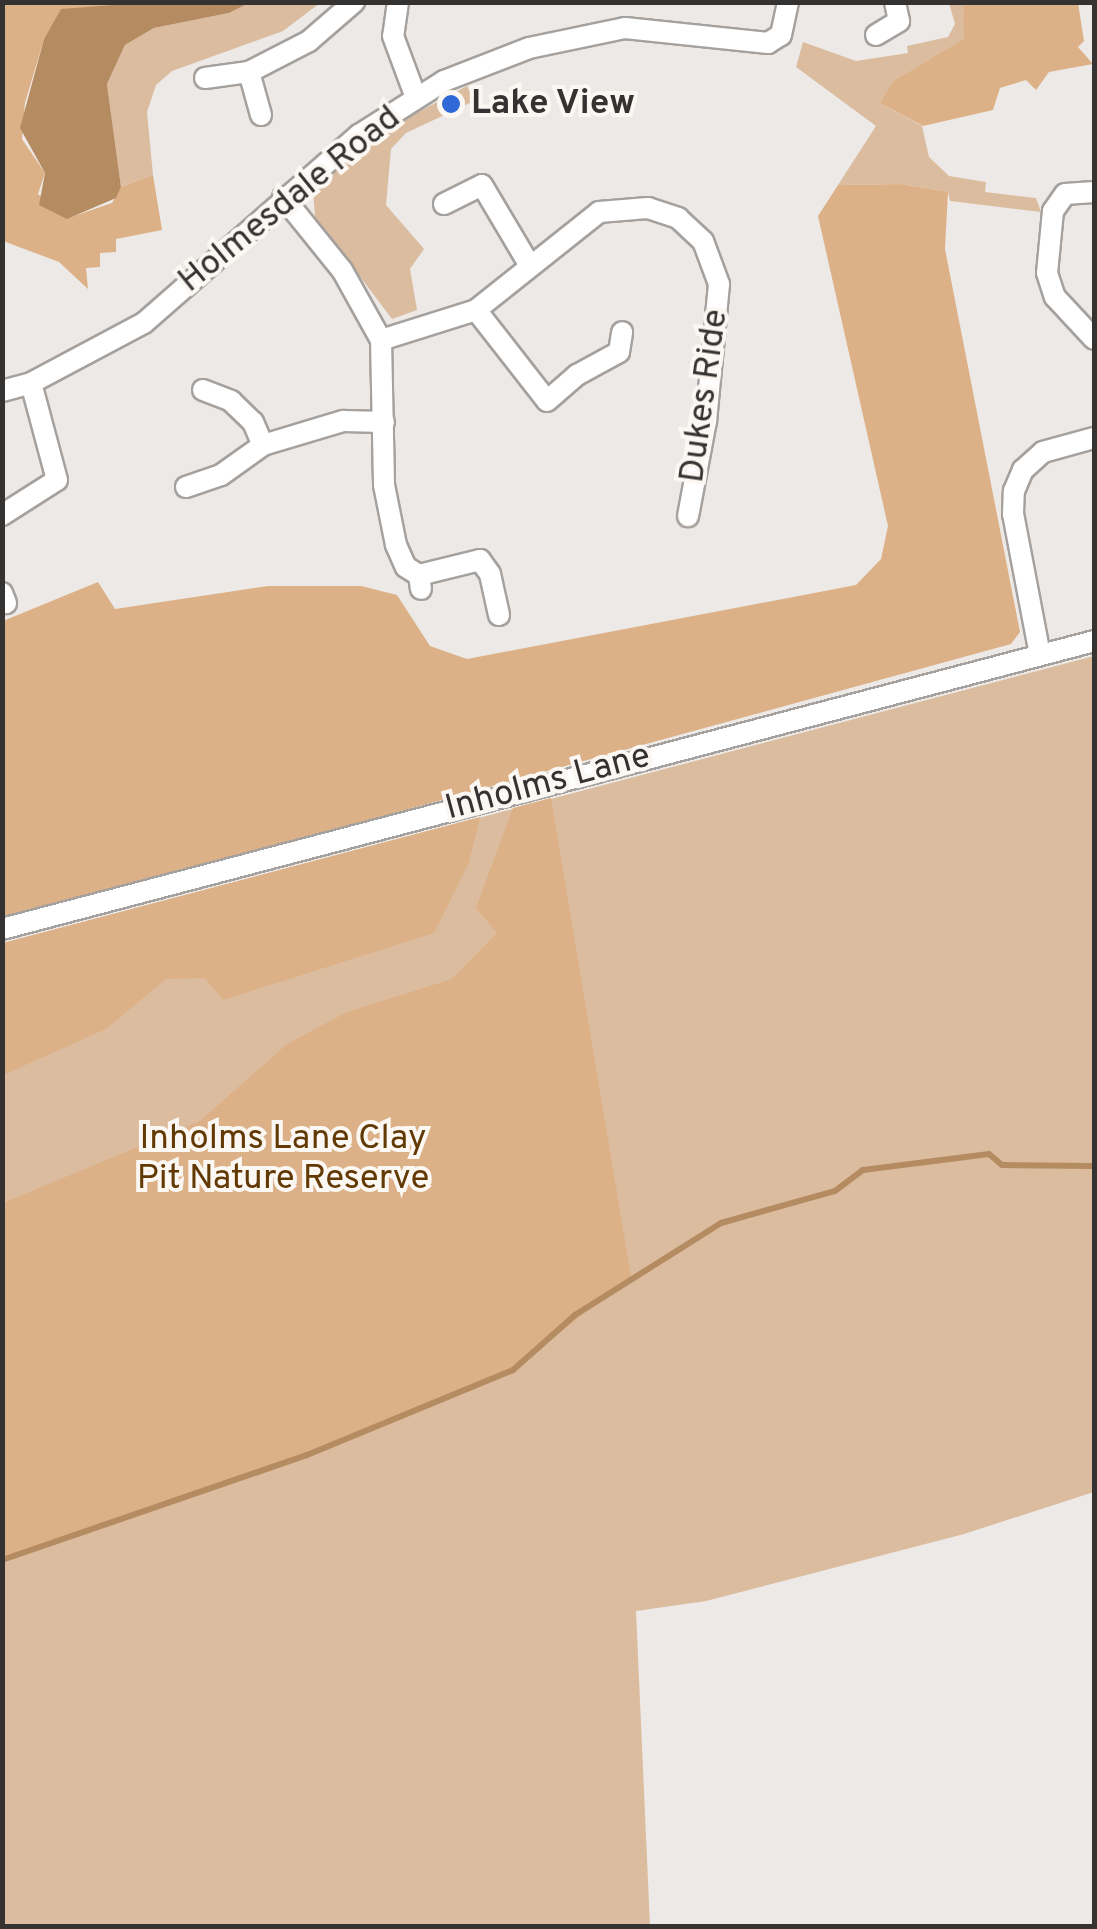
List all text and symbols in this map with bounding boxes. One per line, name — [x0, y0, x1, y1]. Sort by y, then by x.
place label: Lake View — [471, 83, 637, 125]
marker: Lake View — [440, 93, 462, 115]
street label: Holmesdale Road — [171, 98, 409, 302]
street label: Dukes Ride — [672, 306, 738, 486]
street label: Inholms Lane — [441, 736, 655, 830]
park label: Inholms Lane Clay Pit Nature Reserve — [137, 1118, 429, 1200]

